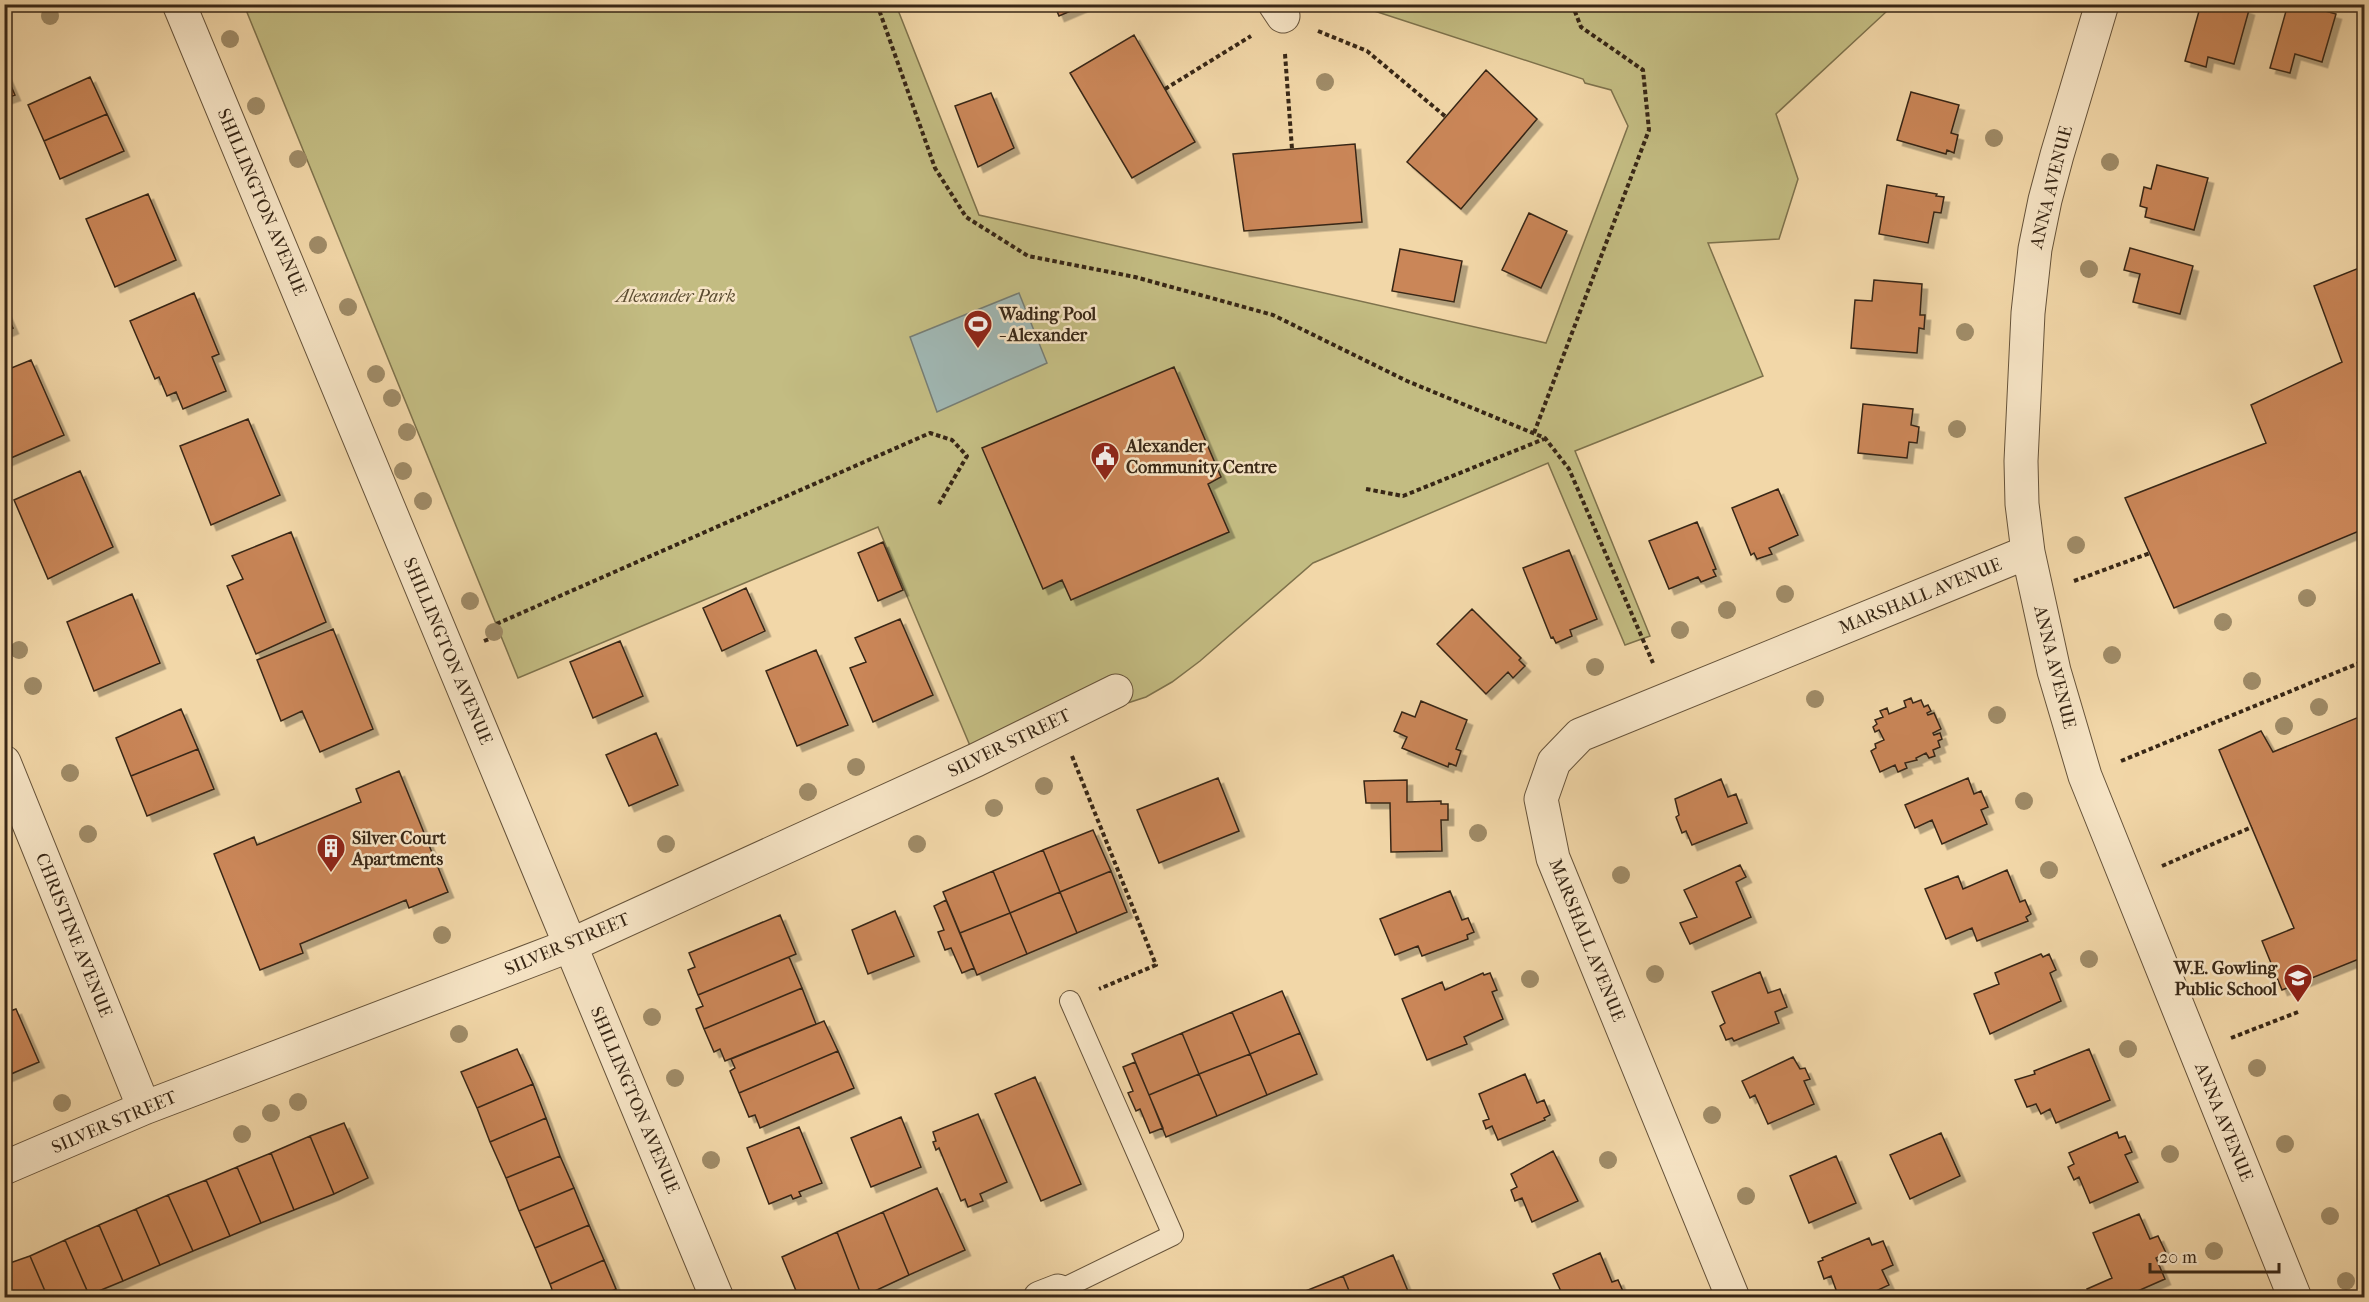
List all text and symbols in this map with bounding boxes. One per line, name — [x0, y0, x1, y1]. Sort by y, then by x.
street label: SHILLINGTON AVENUE — [213, 106, 310, 299]
street label: ANNA AVENUE — [2026, 123, 2077, 252]
park label: Alexander Park — [614, 286, 736, 307]
place label: Wading Pool - Alexander — [998, 304, 1097, 346]
sports icon: Wading Pool - Alexander — [962, 308, 994, 350]
place label: Alexander Community Centre — [1125, 436, 1277, 478]
public building icon: Alexander Community Centre — [1089, 440, 1121, 482]
street label: MARSHALL AVENUE — [1836, 554, 2005, 639]
street label: SHILLINGTON AVENUE — [399, 555, 496, 748]
street label: ANNA AVENUE — [2029, 602, 2080, 731]
street label: SILVER STREET — [944, 704, 1075, 782]
place label: Silver Court Apartments — [351, 828, 446, 870]
building icon: Silver Court Apartments — [315, 832, 347, 874]
street label: CHRISTINE AVENUE — [31, 850, 116, 1020]
street label: MARSHALL AVENUE — [1544, 856, 1629, 1025]
street label: SILVER STREET — [501, 908, 634, 980]
place label: W.E. Gowling Public School — [2173, 958, 2278, 1000]
school or university icon: W.E. Gowling Public School — [2282, 962, 2314, 1004]
street label: SHILLINGTON AVENUE — [586, 1004, 683, 1197]
street label: ANNA AVENUE — [2190, 1059, 2257, 1185]
street label: SILVER STREET — [48, 1086, 181, 1158]
scale bar — [2150, 1236, 2279, 1274]
text: 20 m — [2159, 1247, 2197, 1268]

